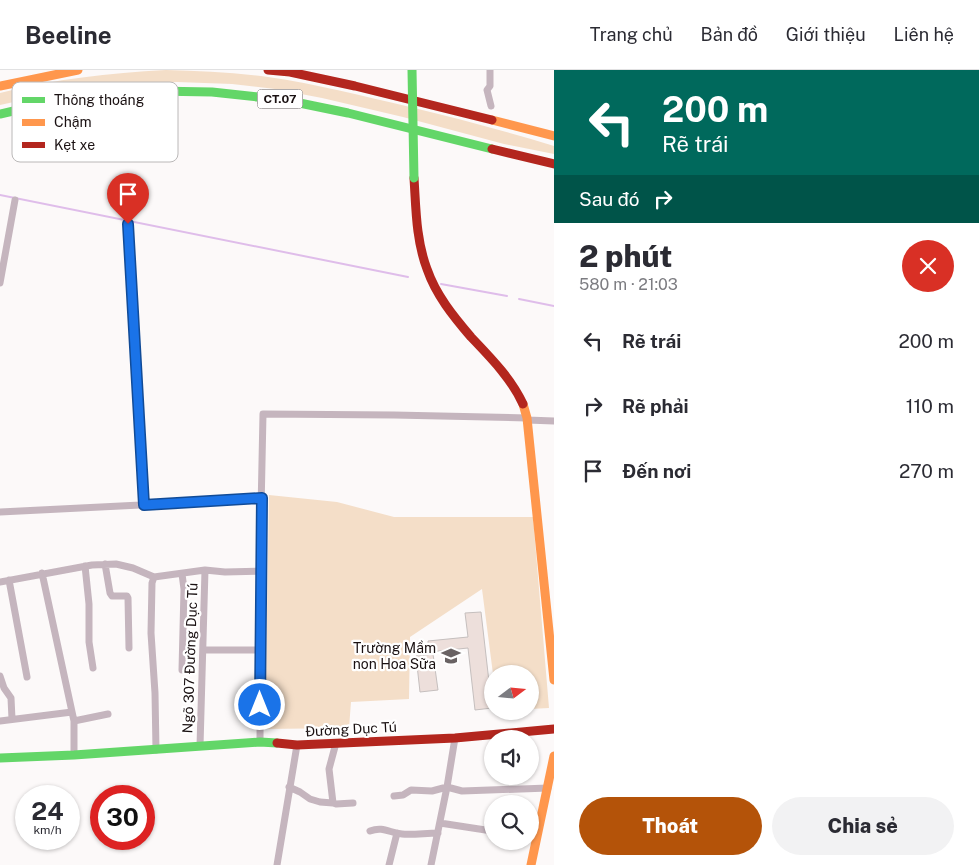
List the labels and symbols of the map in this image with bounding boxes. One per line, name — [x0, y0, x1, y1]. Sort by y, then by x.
legend — [12, 82, 178, 162]
road number: CT.07 — [258, 90, 302, 108]
text: Thông thoáng — [54, 92, 145, 108]
text: Chậm — [54, 114, 92, 130]
text: Kẹt xe — [54, 137, 95, 153]
pin — [107, 173, 149, 224]
street label: Ngõ 307 Đường Dục Tú — [179, 582, 201, 734]
place label: Trường Mầm non Hoa Sữa — [353, 640, 436, 672]
school or university icon: Trường Mầm non Hoa Sữa — [440, 645, 462, 667]
north arrow — [484, 665, 539, 720]
position arrow — [233, 678, 285, 730]
street label: Đường Dục Tú — [305, 719, 397, 739]
speed limit sign: 30 — [90, 785, 155, 850]

